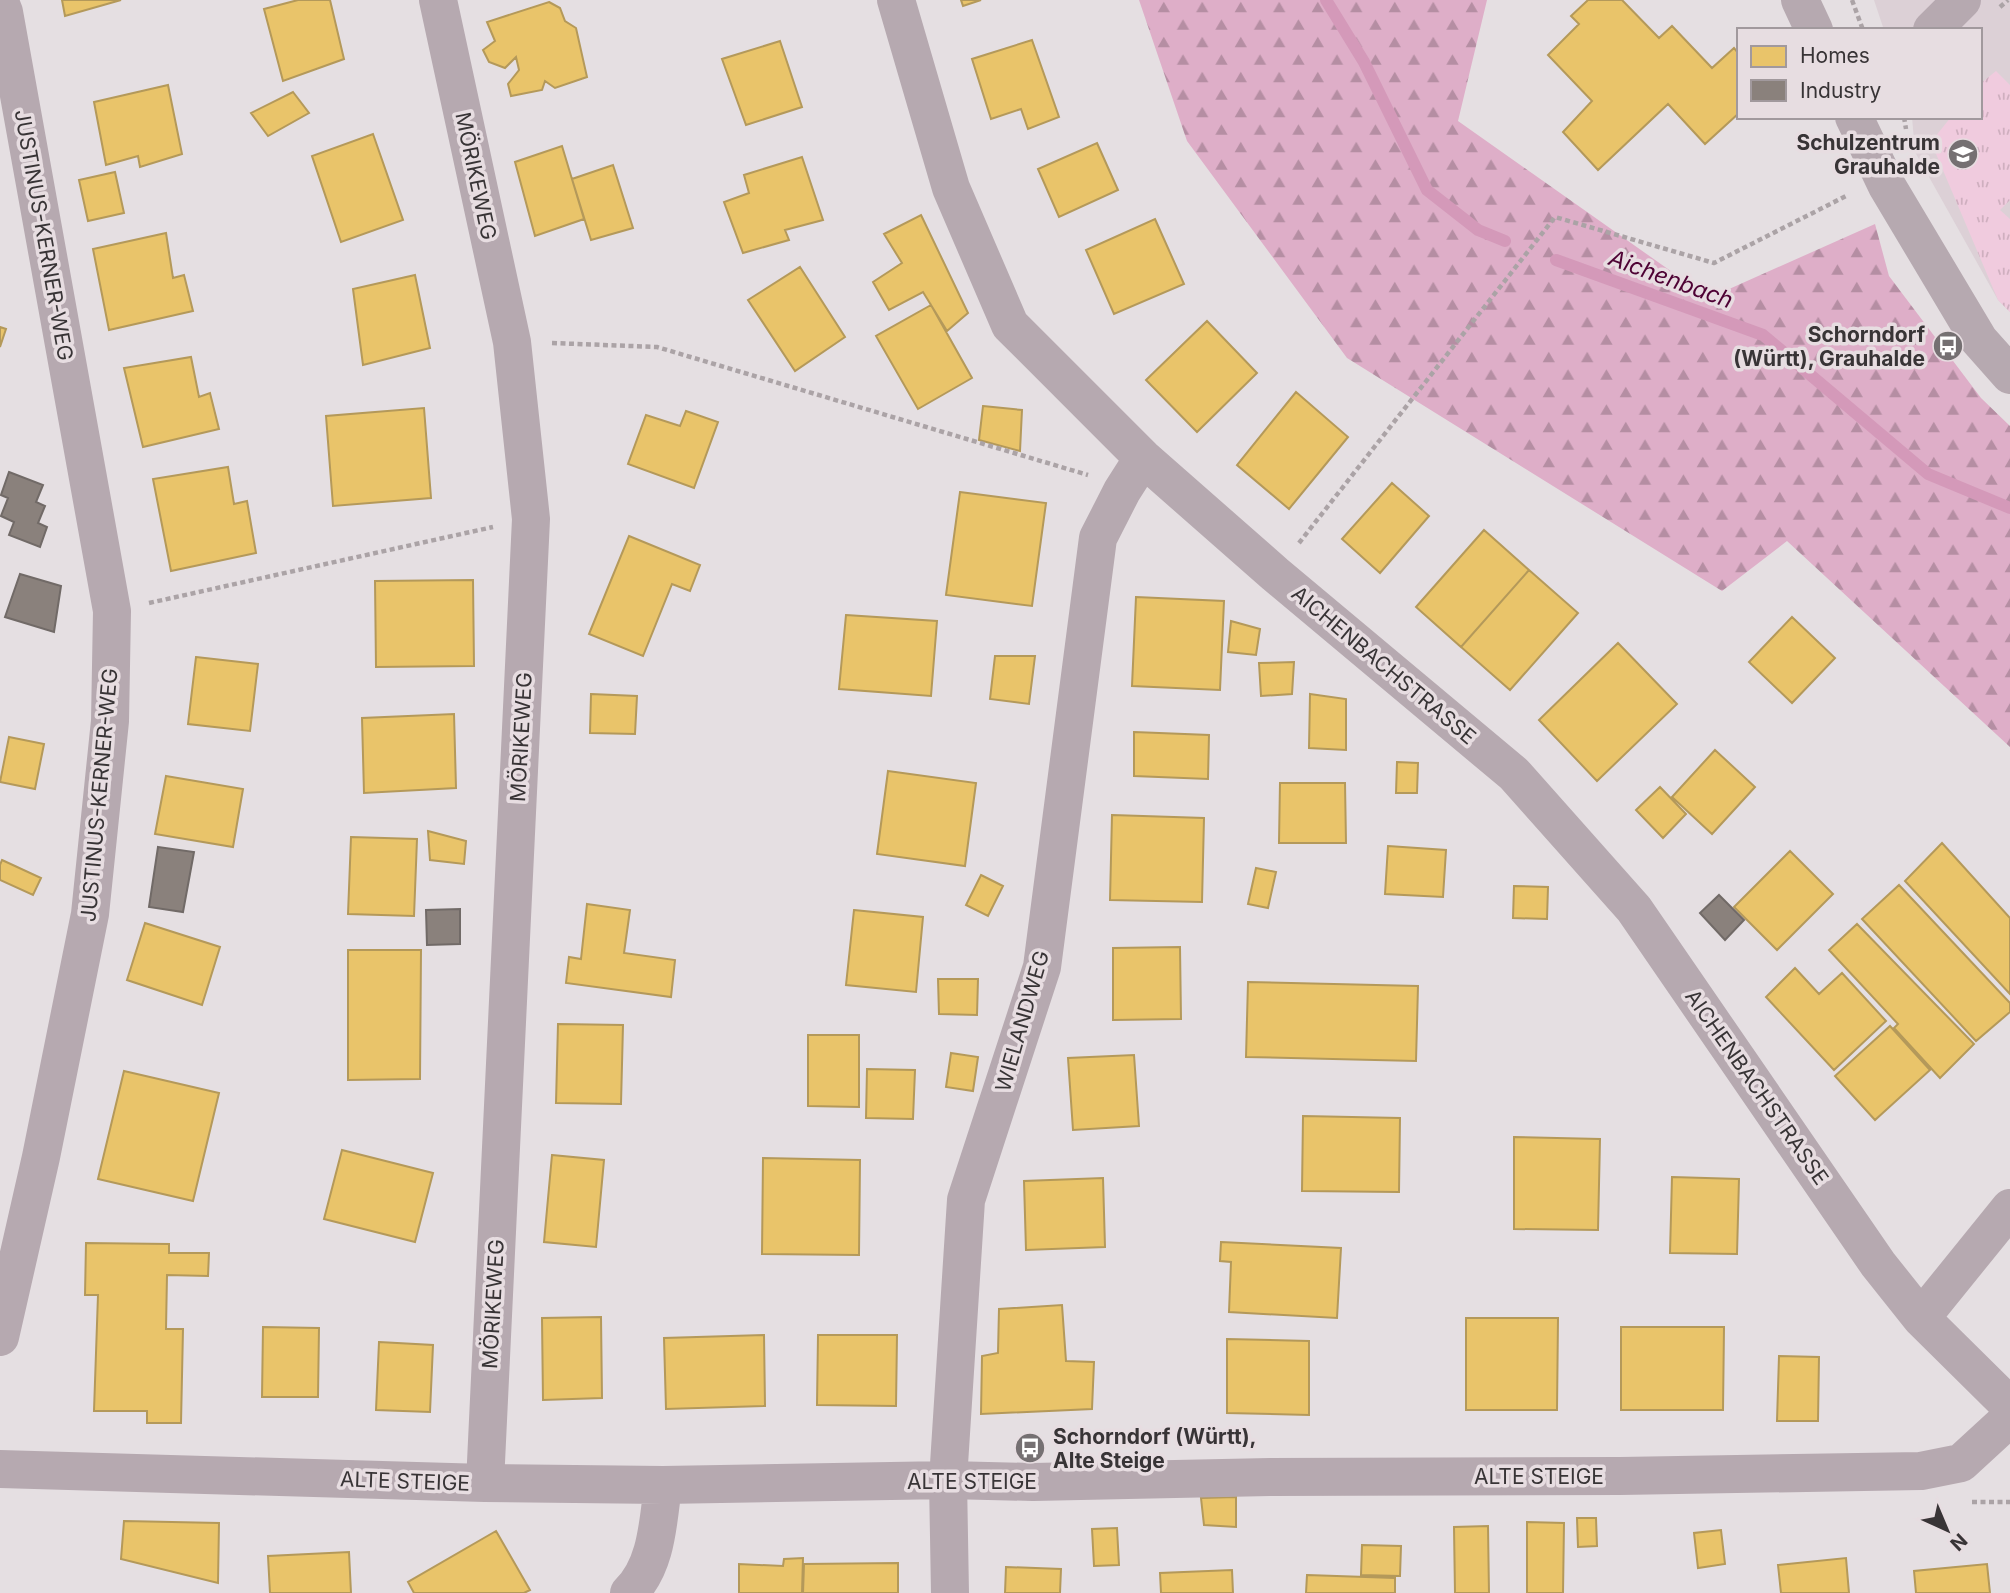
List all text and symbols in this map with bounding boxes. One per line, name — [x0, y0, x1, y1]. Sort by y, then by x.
legend — [1737, 28, 1982, 119]
text: Homes — [1800, 43, 1870, 68]
text: Industry — [1800, 78, 1882, 103]
street label: JUSTINUS-KERNER-WEG — [10, 107, 78, 363]
street label: MÖRIKEWEG — [450, 110, 502, 242]
place label: Schulzentrum Grauhalde — [1796, 130, 1940, 179]
school or university icon: Schulzentrum Grauhalde — [1946, 137, 1980, 171]
water label: Aichenbach — [1604, 243, 1737, 314]
place label: Schorndorf (Württ), Grauhalde — [1733, 322, 1926, 371]
bus stop icon: Schorndorf (Württ), Grauhalde — [1931, 329, 1965, 363]
street label: AICHENBACHSTRASSE — [1287, 581, 1481, 749]
street label: JUSTINUS-KERNER-WEG — [75, 667, 123, 923]
street label: MÖRIKEWEG — [505, 671, 537, 803]
street label: WIELANDWEG — [990, 948, 1054, 1094]
street label: AICHENBACHSTRASSE — [1680, 985, 1834, 1189]
street label: MÖRIKEWEG — [477, 1238, 509, 1370]
place label: Schorndorf (Württ), Alte Steige — [1053, 1424, 1257, 1473]
bus stop icon: Schorndorf (Württ), Alte Steige — [1013, 1431, 1047, 1465]
street label: ALTE STEIGE — [1474, 1464, 1604, 1489]
street label: ALTE STEIGE — [340, 1466, 470, 1496]
street label: ALTE STEIGE — [907, 1469, 1037, 1494]
north arrow — [1912, 1495, 1982, 1565]
text: N — [1945, 1529, 1972, 1555]

